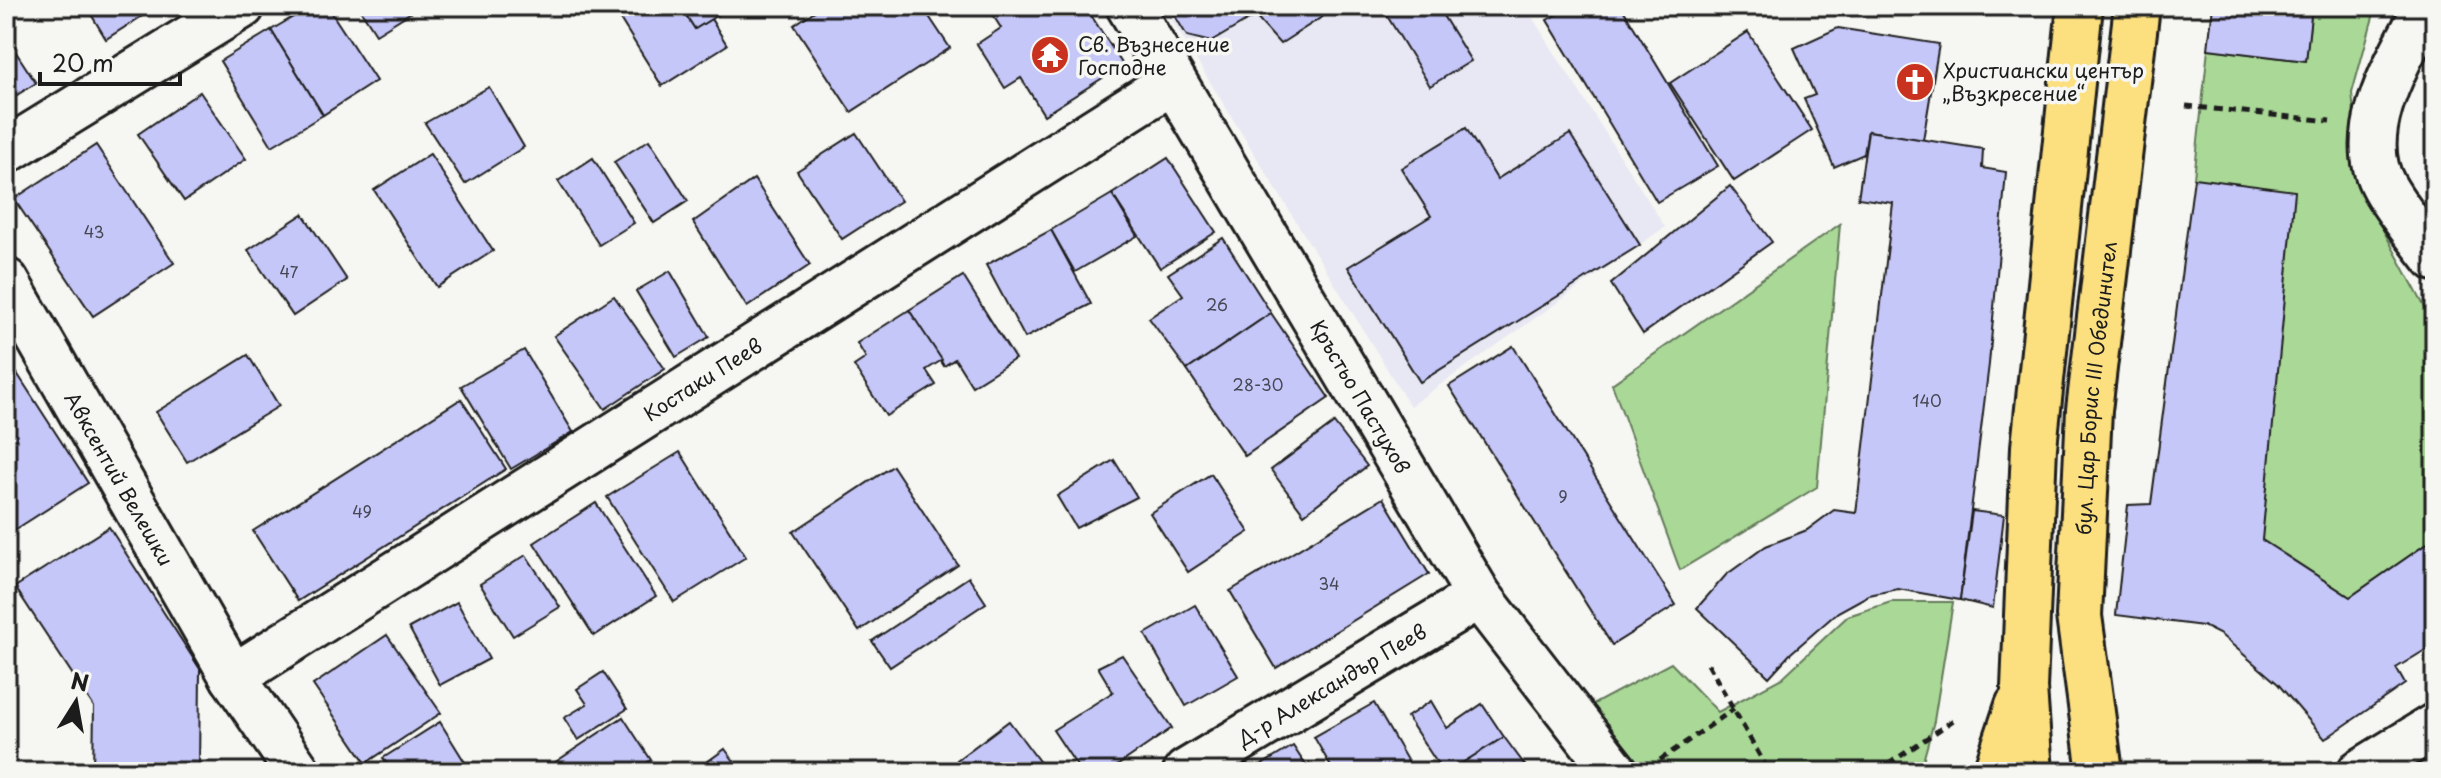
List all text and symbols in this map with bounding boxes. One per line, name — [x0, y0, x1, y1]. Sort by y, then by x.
place label: Св. Възнесение Господне — [1078, 29, 1230, 82]
temple icon: Св. Възнесение Господне — [1029, 34, 1071, 76]
scale bar — [40, 36, 180, 86]
text: 20 m — [52, 44, 114, 80]
place label: Христиански център „Възкресение“ — [1943, 55, 2144, 108]
church icon: Христиански център „Възкресение“ — [1894, 61, 1936, 103]
house number: 43 — [84, 219, 104, 243]
street label: бул. Цар Борис III Обединител — [2068, 240, 2124, 536]
house number: 47 — [280, 259, 299, 283]
house number: 26 — [1206, 292, 1228, 316]
street label: Кръстьо Пастухов — [1303, 314, 1418, 479]
street label: Костаки Пеев — [638, 330, 768, 428]
house number: 28-30 — [1233, 372, 1283, 396]
street label: Авксентий Велешки — [58, 386, 181, 572]
house number: 140 — [1912, 388, 1942, 412]
house number: 9 — [1558, 484, 1568, 508]
house number: 49 — [352, 499, 372, 523]
house number: 34 — [1318, 571, 1340, 595]
street label: Д-р Александър Пеев — [1231, 616, 1432, 753]
north arrow — [36, 662, 116, 742]
text: N — [68, 663, 92, 699]

